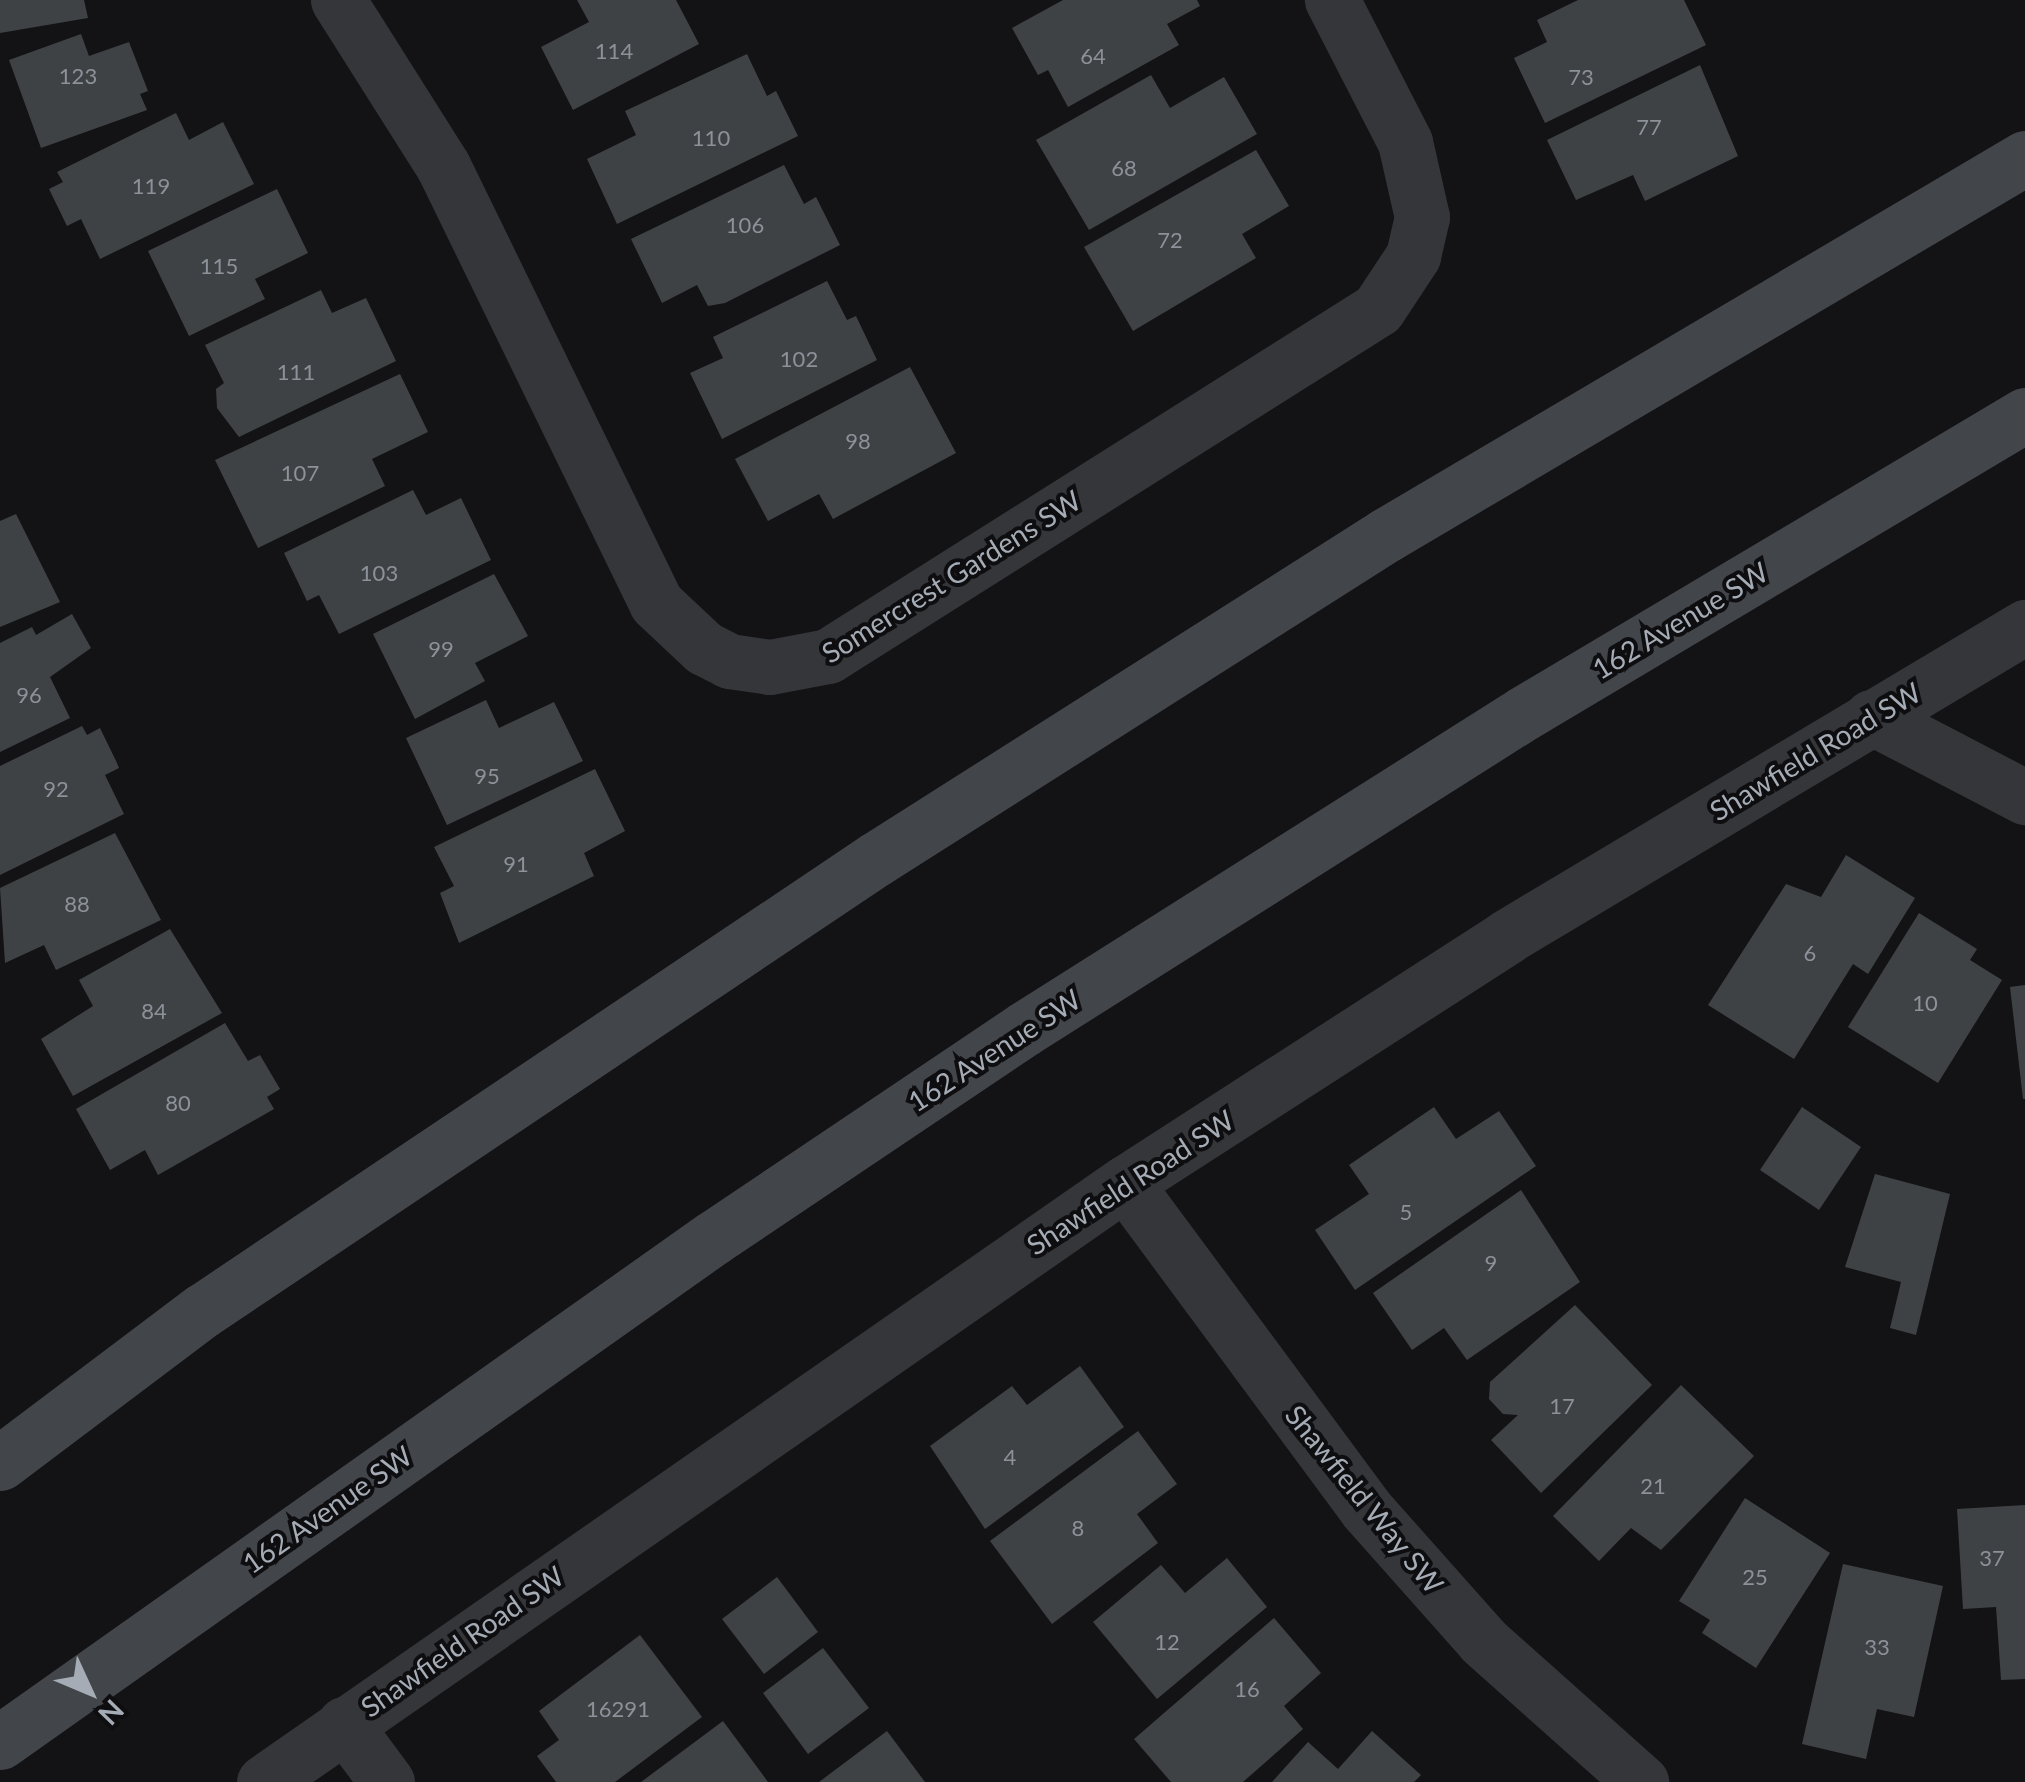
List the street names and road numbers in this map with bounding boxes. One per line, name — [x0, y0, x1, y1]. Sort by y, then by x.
street label: Somercrest Gardens SW — [815, 483, 1087, 669]
street label: 162 Avenue SW — [1586, 554, 1774, 686]
street label: Shawfield Road SW — [1703, 675, 1927, 827]
street label: 162 Avenue SW — [901, 981, 1087, 1119]
street label: Shawfield Road SW — [1020, 1103, 1240, 1261]
street label: Shawfield Way SW — [1279, 1398, 1451, 1600]
street label: 162 Avenue SW — [236, 1438, 418, 1580]
street label: Shawfield Road SW — [354, 1558, 570, 1724]

